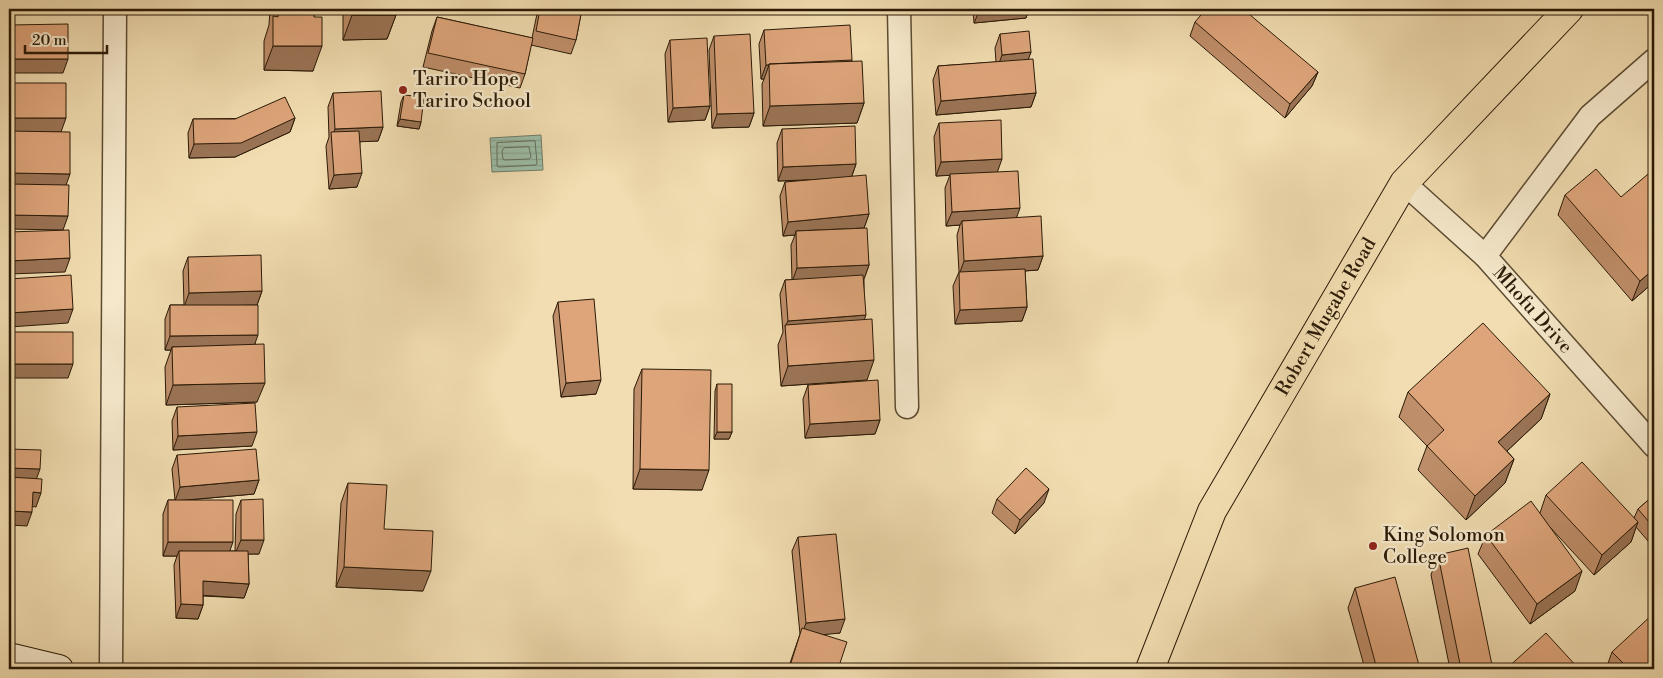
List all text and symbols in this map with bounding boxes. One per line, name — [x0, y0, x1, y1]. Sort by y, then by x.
scale bar — [25, 22, 108, 54]
text: 20 m — [32, 31, 67, 50]
place label: Tariro Hope Tariro School — [413, 67, 531, 113]
marker: Tariro Hope Tariro School — [397, 84, 409, 96]
street label: Robert Mugabe Road — [1270, 233, 1382, 400]
street label: Mhofu Drive — [1488, 261, 1578, 358]
place label: King Solomon College — [1383, 523, 1505, 569]
marker: King Solomon College — [1367, 540, 1379, 552]

